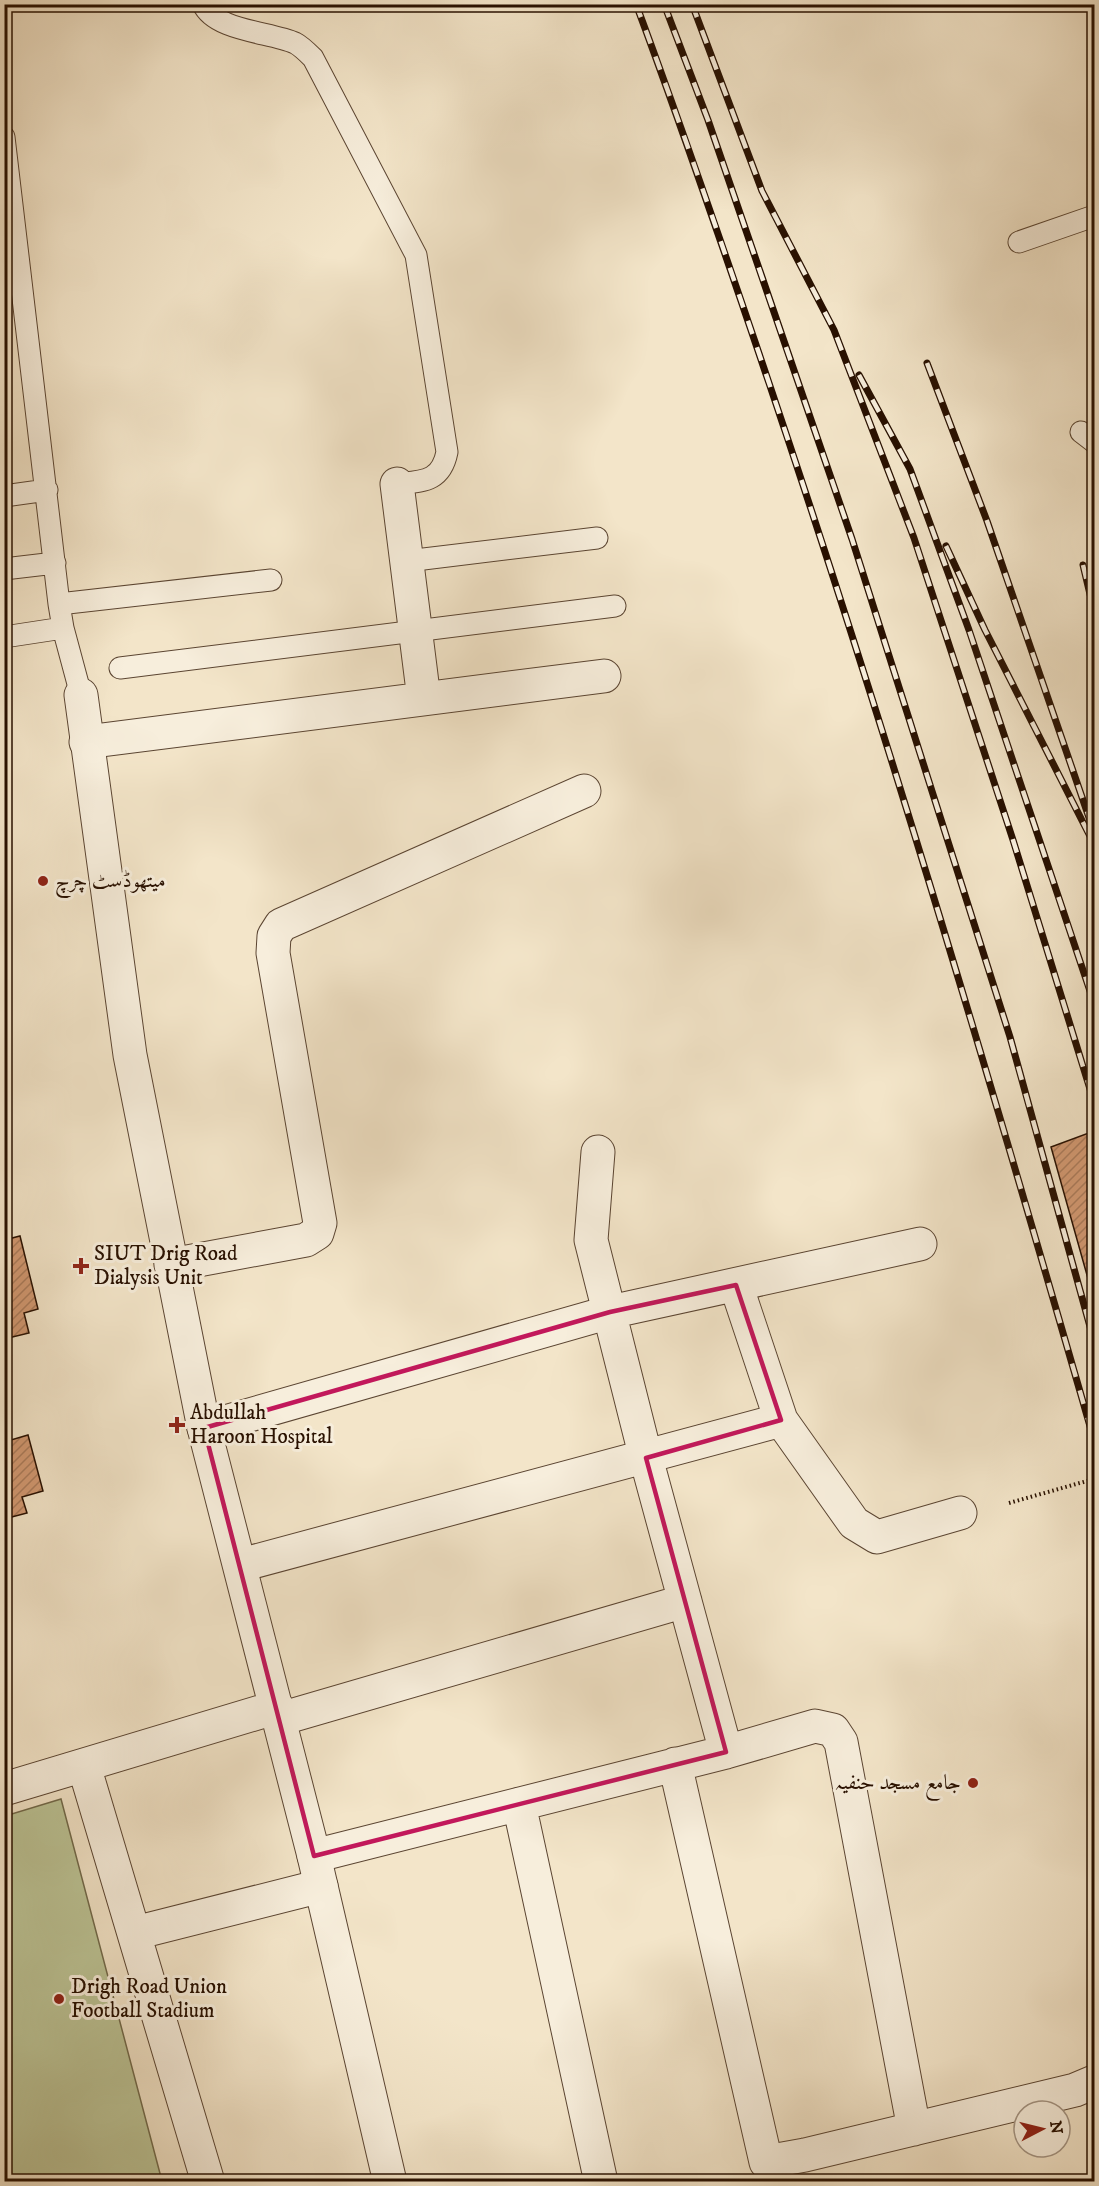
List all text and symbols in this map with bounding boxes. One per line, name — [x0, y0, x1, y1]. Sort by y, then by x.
place label: میتھوڈسٹ چرچ — [55, 868, 166, 899]
marker: میتھوڈسٹ چرچ — [36, 874, 50, 888]
place label: SIUT Drig Road Dialysis Unit — [94, 1241, 238, 1291]
marker: SIUT Drig Road Dialysis Unit — [72, 1257, 90, 1275]
place label: Abdullah Haroon Hospital — [190, 1400, 333, 1450]
marker: Abdullah Haroon Hospital — [168, 1416, 186, 1434]
place label: جامع مسجد حنفیہ — [834, 1770, 961, 1801]
marker: جامع مسجد حنفیہ — [966, 1776, 980, 1790]
place label: Drigh Road Union Football Stadium — [71, 1974, 227, 2024]
marker: Drigh Road Union Football Stadium — [52, 1992, 66, 2006]
north arrow — [1012, 2099, 1072, 2159]
text: N — [1045, 2120, 1067, 2135]

